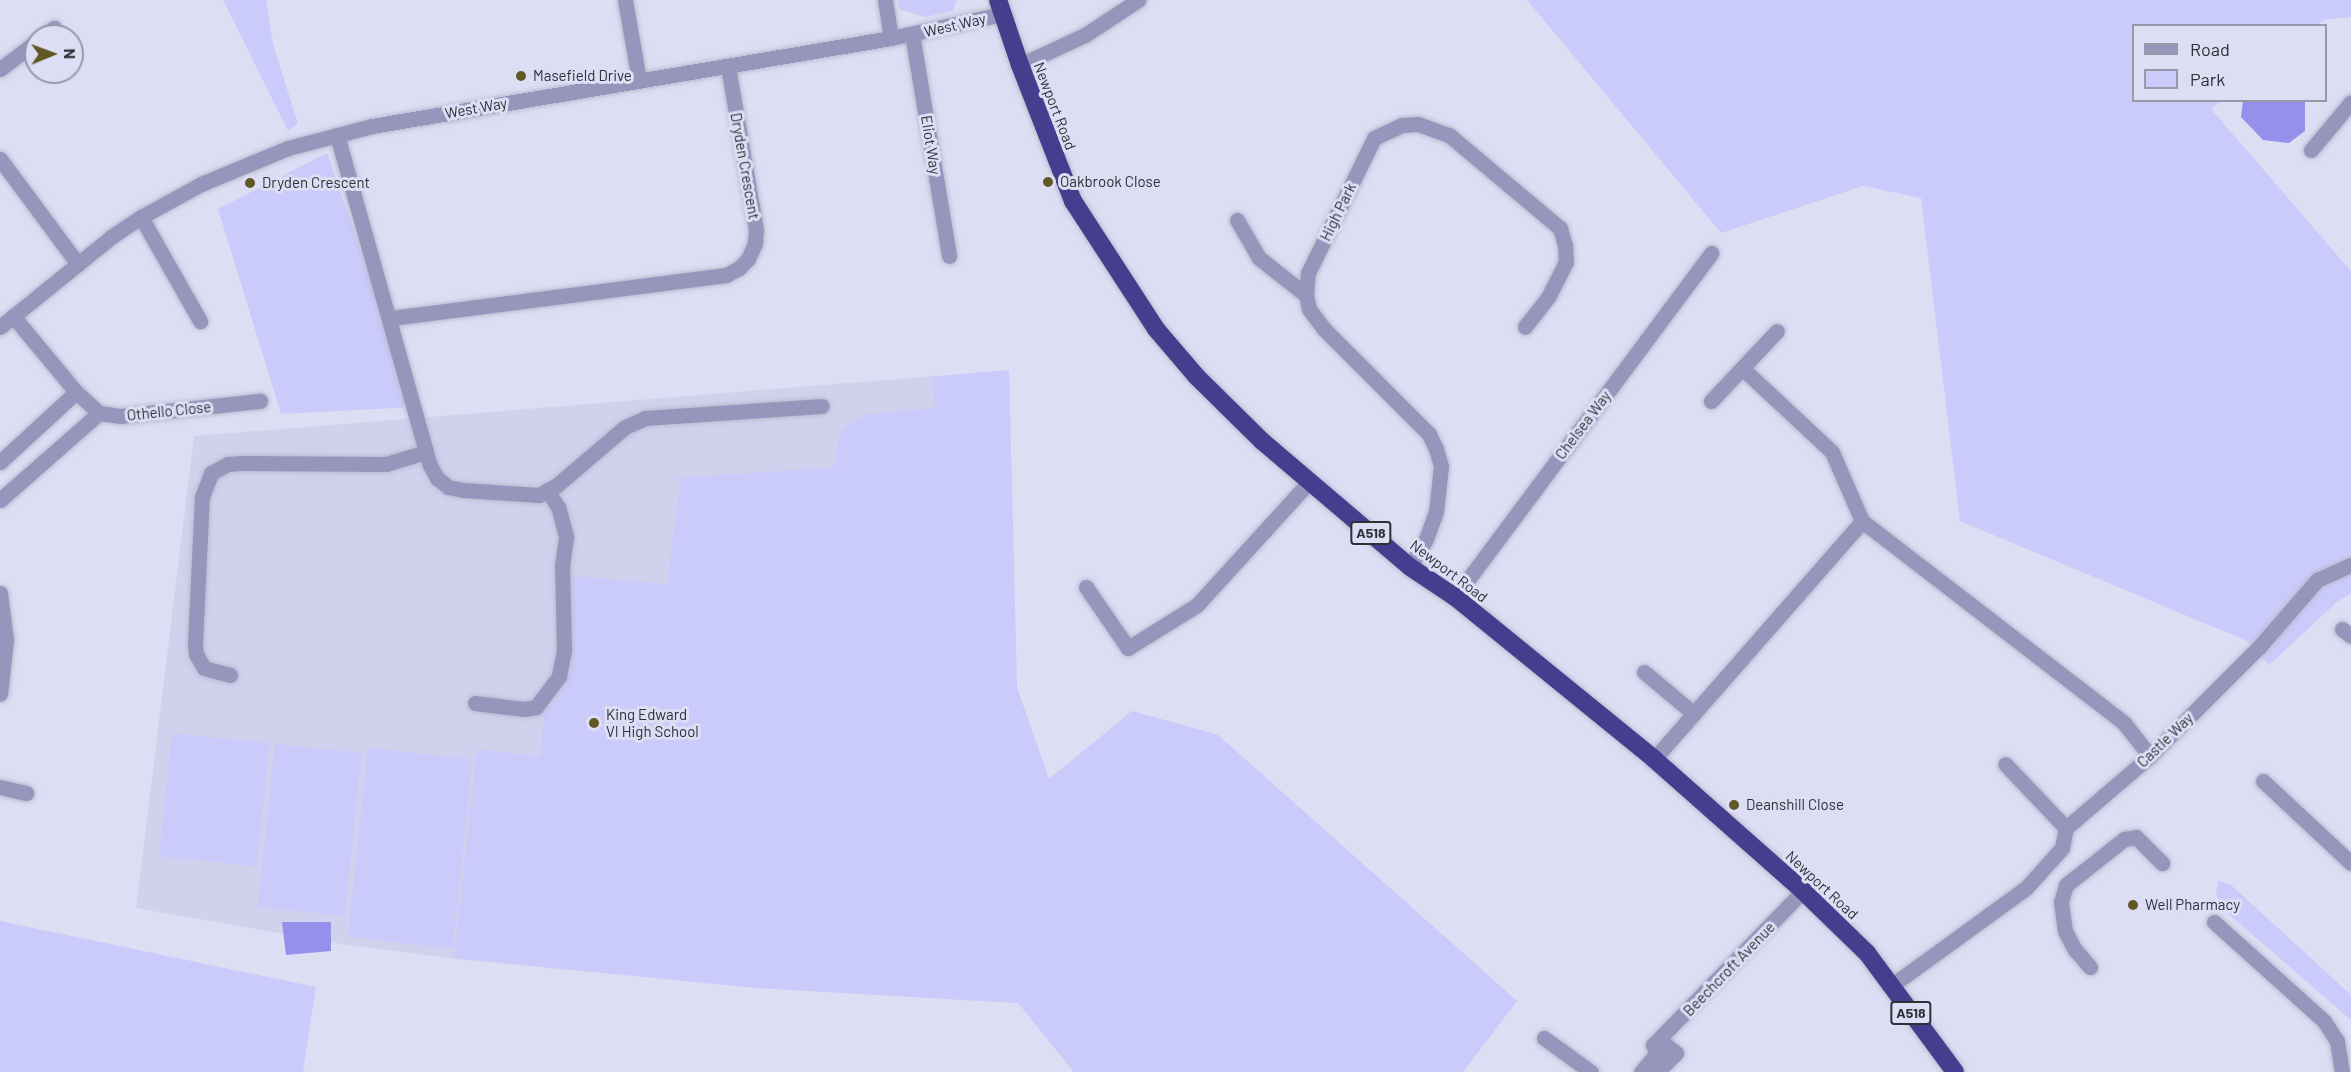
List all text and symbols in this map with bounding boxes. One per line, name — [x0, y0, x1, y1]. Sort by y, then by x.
street label: West Way — [922, 9, 988, 41]
north arrow — [24, 24, 84, 84]
legend — [2132, 24, 2327, 102]
text: Road — [2190, 38, 2230, 60]
text: N — [61, 48, 80, 59]
street label: Newport Road — [1030, 60, 1080, 152]
place label: Masefield Drive — [533, 67, 632, 85]
text: Park — [2190, 68, 2225, 90]
marker: Masefield Drive — [514, 69, 528, 83]
street label: West Way — [443, 94, 509, 122]
street label: Dryden Crescent — [727, 111, 763, 221]
street label: Eliot Way — [917, 114, 945, 176]
place label: Oakbrook Close — [1060, 173, 1161, 191]
place label: Dryden Crescent — [262, 174, 370, 192]
marker: Oakbrook Close — [1041, 175, 1055, 189]
marker: Dryden Crescent — [243, 176, 257, 190]
street label: High Park — [1316, 180, 1360, 244]
street label: Chelsea Way — [1551, 387, 1615, 463]
street label: Othello Close — [126, 398, 212, 424]
road number: A518 — [1350, 522, 1392, 544]
street label: Newport Road — [1407, 536, 1491, 606]
place label: King Edward VI High School — [606, 705, 699, 740]
street label: Castle Way — [2133, 709, 2197, 771]
marker: King Edward VI High School — [587, 716, 601, 730]
place label: Deanshill Close — [1746, 796, 1844, 814]
marker: Deanshill Close — [1727, 798, 1741, 812]
street label: Newport Road — [1782, 847, 1862, 923]
place label: Well Pharmacy — [2145, 896, 2240, 914]
marker: Well Pharmacy — [2126, 898, 2140, 912]
street label: Beechcroft Avenue — [1679, 918, 1779, 1020]
road number: A518 — [1890, 1002, 1932, 1024]

